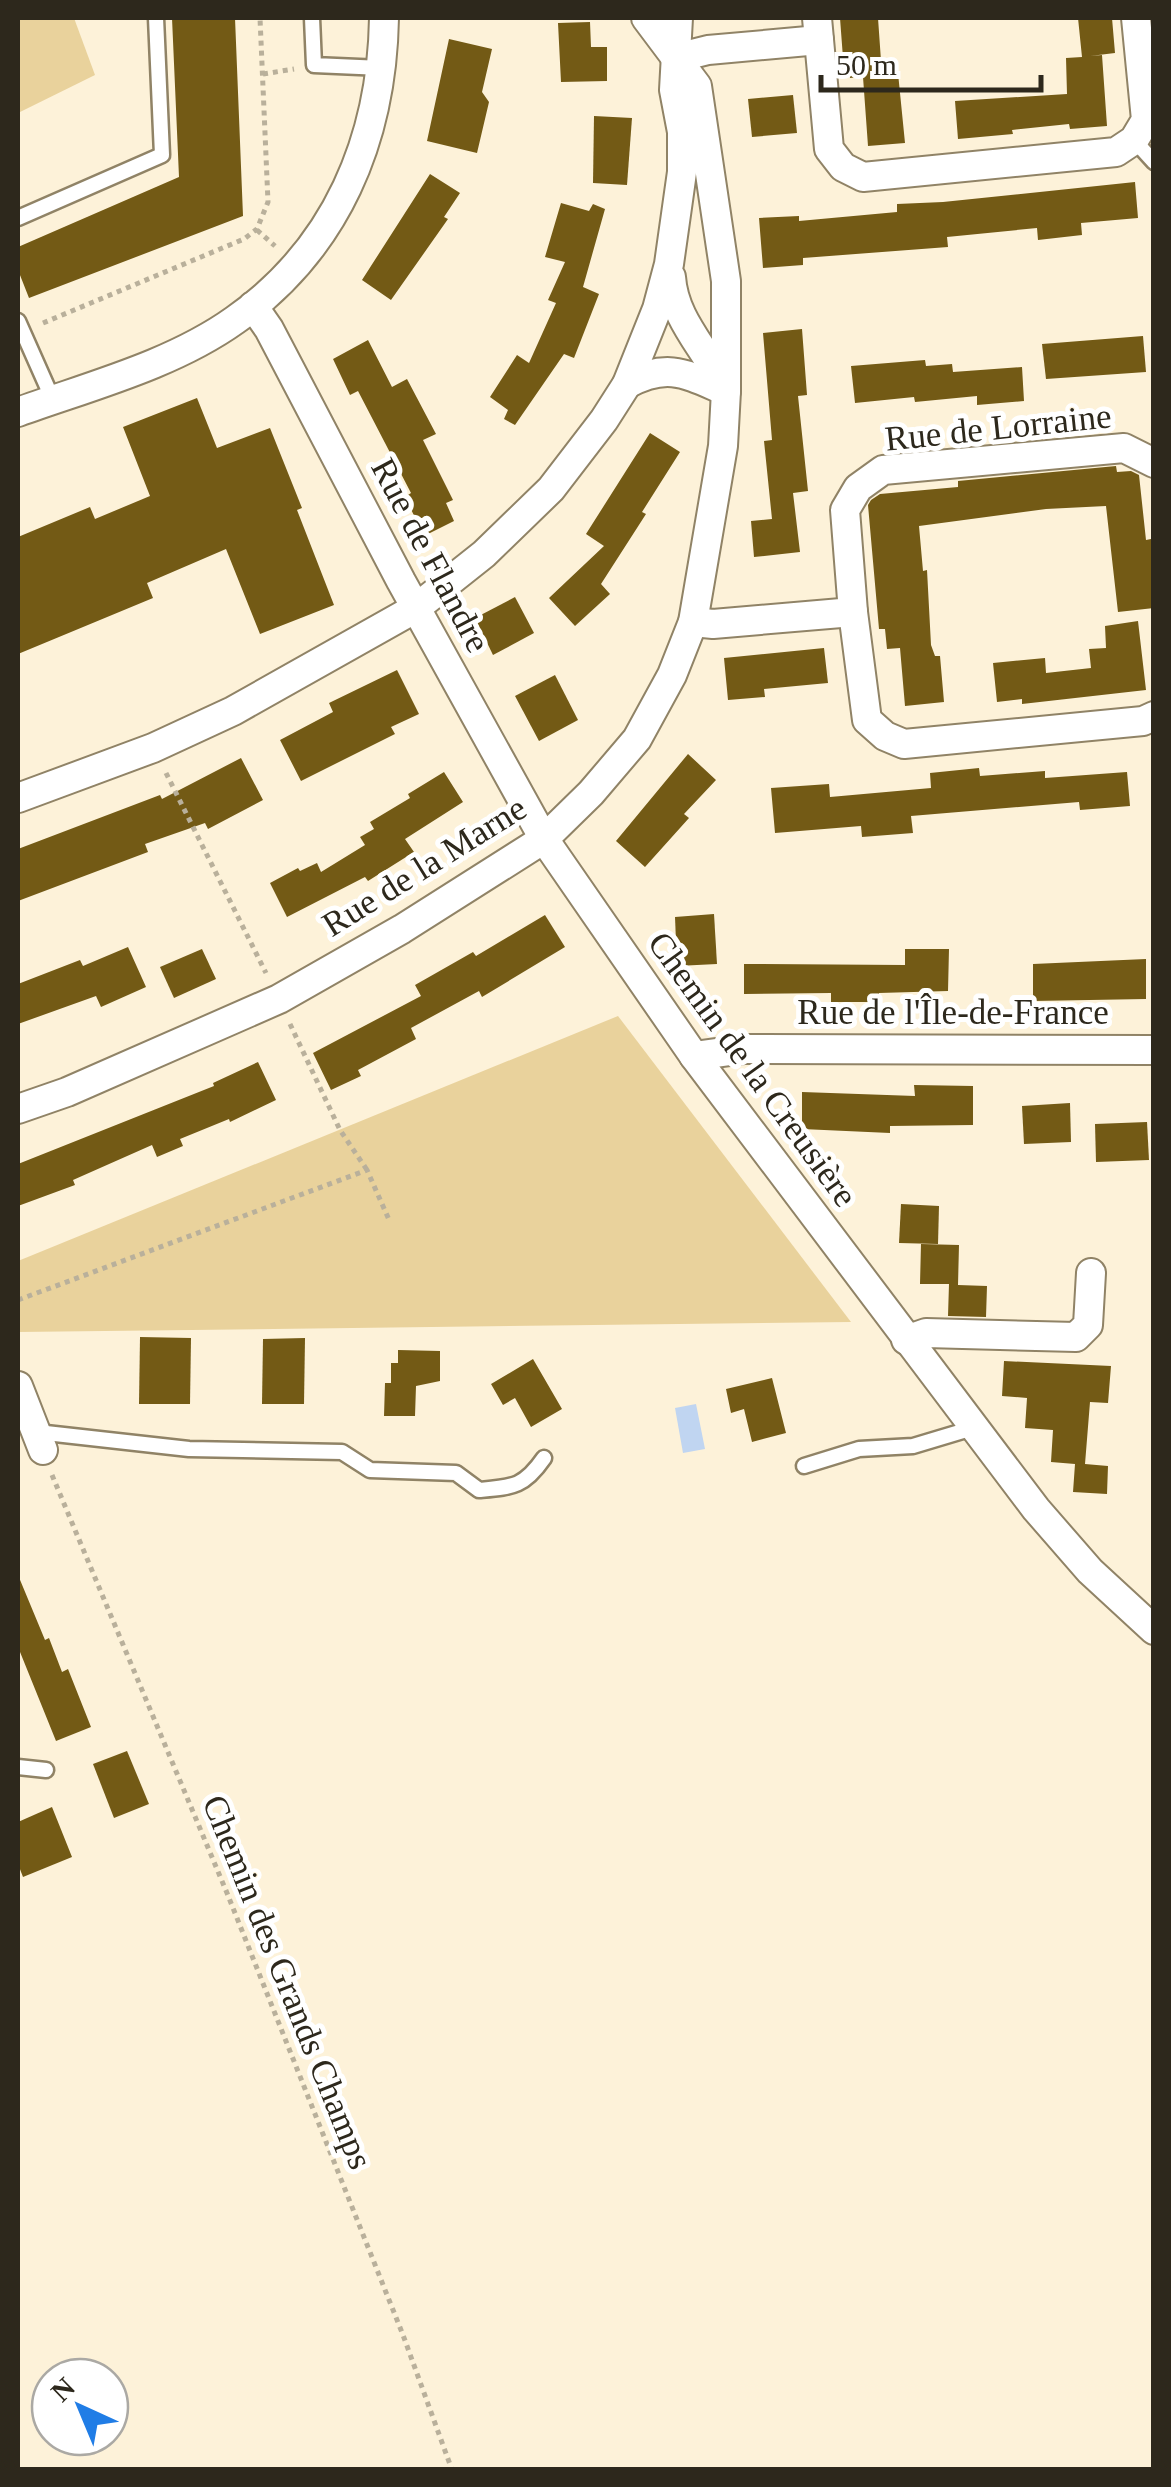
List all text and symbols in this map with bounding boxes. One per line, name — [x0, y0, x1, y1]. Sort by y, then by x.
scale bar — [821, 30, 1041, 92]
text: 50 m — [836, 48, 897, 81]
street label: Rue de Lorraine — [883, 396, 1113, 459]
street label: Rue de Flandre — [363, 452, 498, 659]
street label: Rue de la Marne — [315, 788, 533, 945]
street label: Chemin de la Creusière — [640, 925, 865, 1214]
street label: Rue de l'Île-de-France — [797, 993, 1109, 1032]
street label: Chemin des Grands Champs — [195, 1790, 380, 2175]
north arrow — [30, 2357, 130, 2457]
text: N — [45, 2371, 81, 2408]

